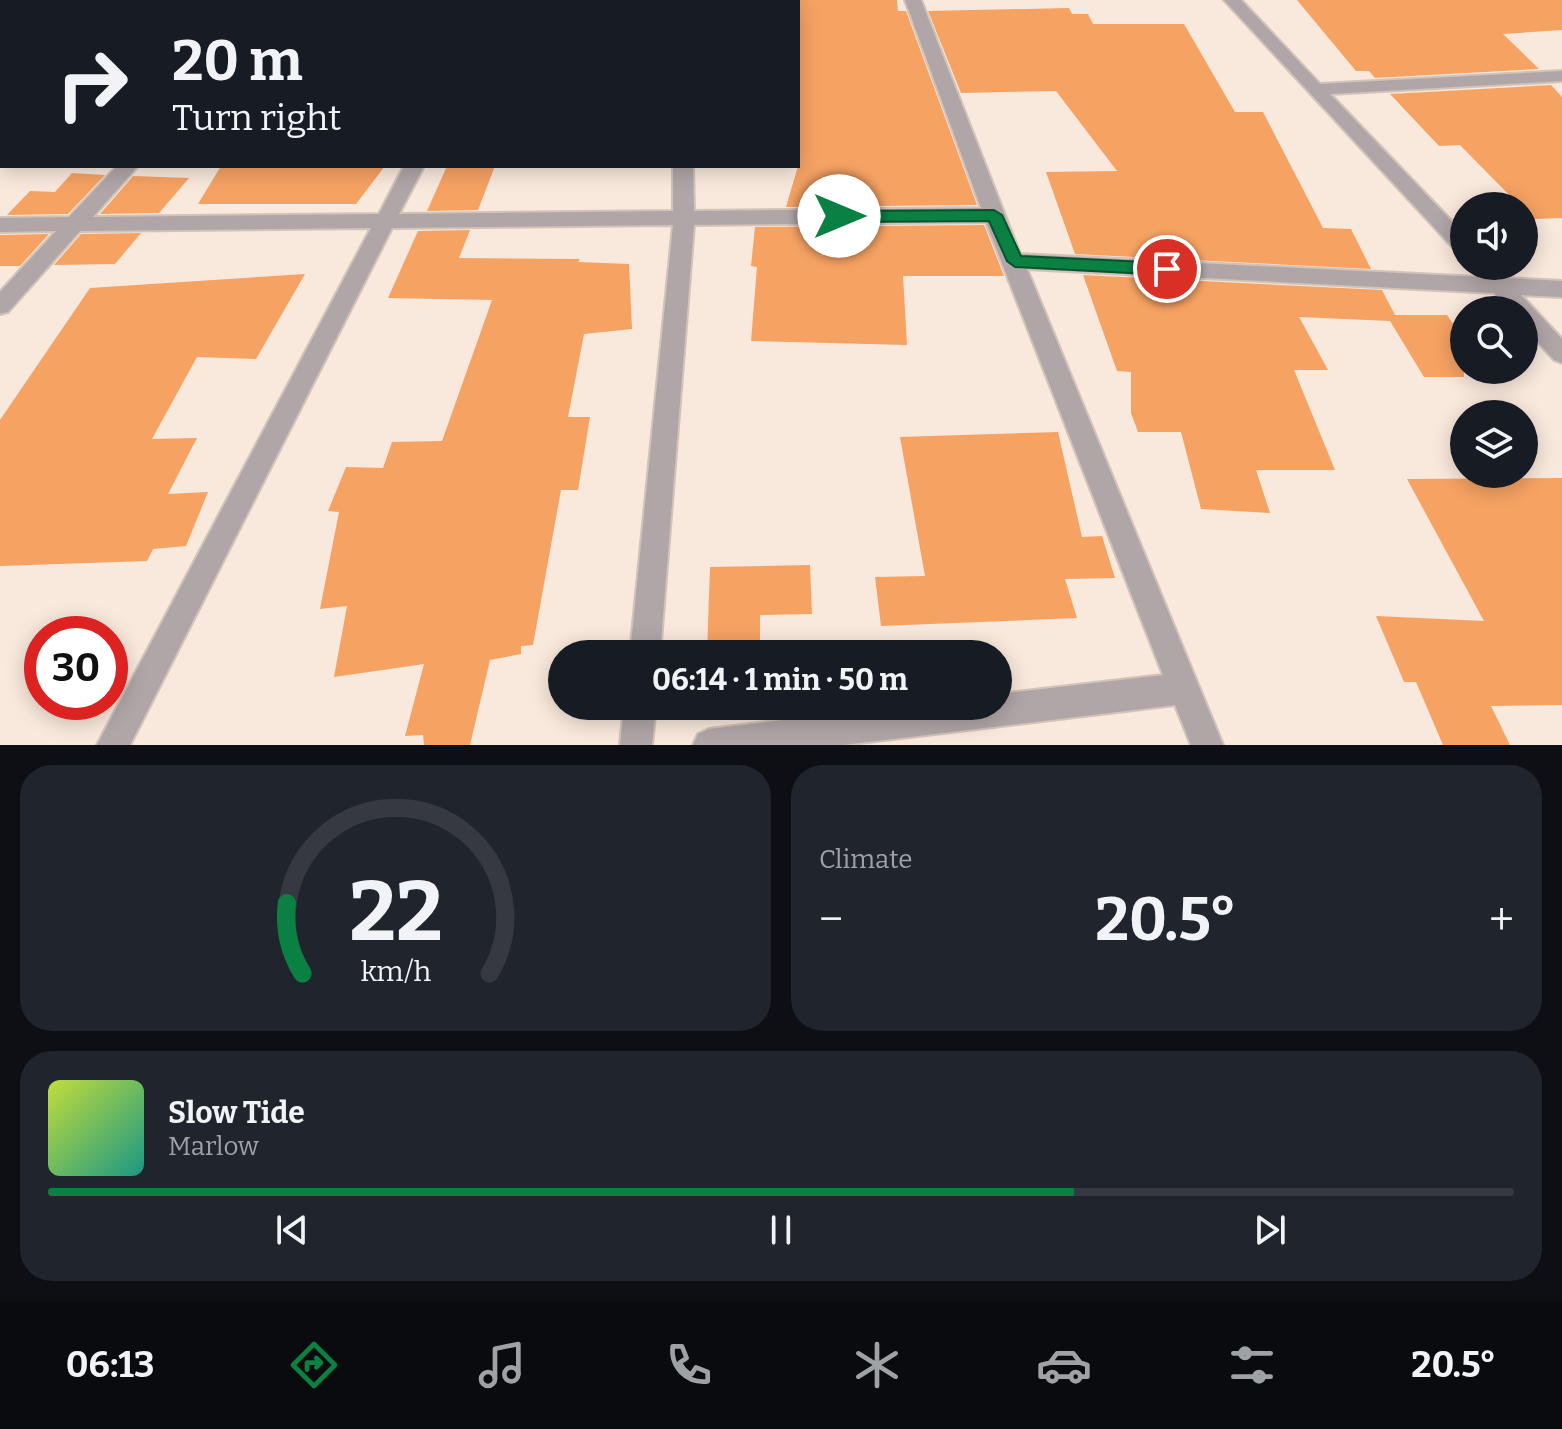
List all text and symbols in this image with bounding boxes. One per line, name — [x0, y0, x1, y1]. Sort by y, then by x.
text: 20 m — [172, 28, 303, 95]
icon: right — [40, 32, 144, 136]
text: Turn right — [172, 96, 341, 140]
position arrow — [797, 174, 881, 258]
map controls — [1450, 192, 1538, 488]
button: sound — [1450, 192, 1538, 280]
pin — [1133, 235, 1201, 303]
icon: arrive — [1145, 247, 1189, 291]
button: search — [1450, 296, 1538, 384]
button: layers — [1450, 400, 1538, 488]
speed limit sign: 30 — [24, 616, 128, 720]
text: 06:14 · 1 min · 50 m — [652, 662, 908, 698]
text: Climate — [819, 844, 913, 875]
text: 22 — [349, 862, 442, 962]
text: 20.5° — [1095, 884, 1237, 956]
text: − — [819, 893, 843, 946]
text: + — [1489, 893, 1514, 946]
text: km/h — [360, 954, 431, 989]
text: Slow Tide — [168, 1095, 305, 1131]
text: Marlow — [168, 1131, 259, 1162]
icon: previous — [270, 1208, 314, 1252]
icon: pause — [759, 1208, 803, 1252]
icon: next — [1248, 1208, 1292, 1252]
icon: directions — [286, 1337, 342, 1393]
icon: music — [474, 1337, 530, 1393]
icon: phone — [661, 1337, 717, 1393]
icon: climate — [849, 1337, 905, 1393]
icon: car — [1036, 1337, 1092, 1393]
icon: filters — [1224, 1337, 1280, 1393]
text: 06:13 — [66, 1343, 155, 1387]
text: 20.5° — [1411, 1343, 1496, 1387]

